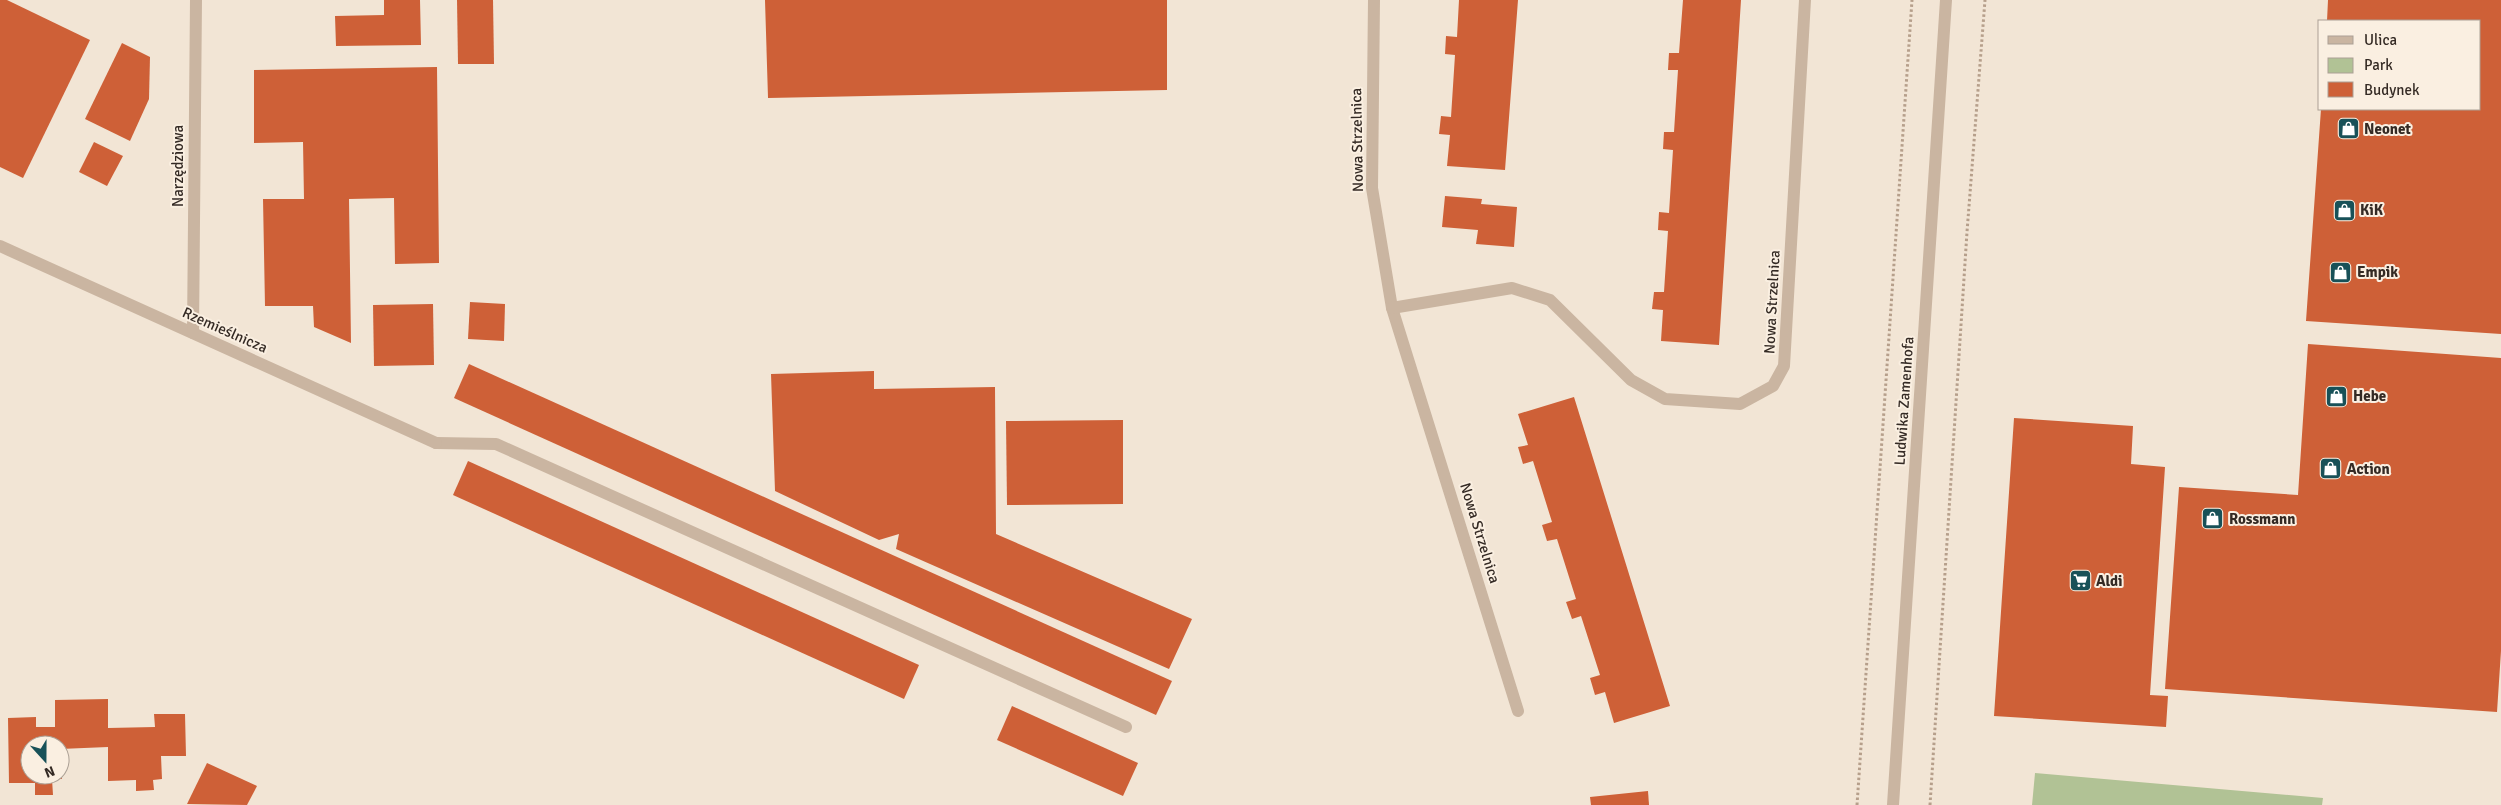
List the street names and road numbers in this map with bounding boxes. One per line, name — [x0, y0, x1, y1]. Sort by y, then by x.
street label: Nowa Strzelnica — [1347, 88, 1367, 192]
street label: Narzędziowa — [169, 125, 187, 207]
street label: Nowa Strzelnica — [1760, 250, 1784, 354]
street label: Rzemieślnicza — [180, 303, 270, 357]
street label: Ludwika Zamenhofa — [1891, 336, 1917, 466]
street label: Nowa Strzelnica — [1456, 481, 1504, 585]

